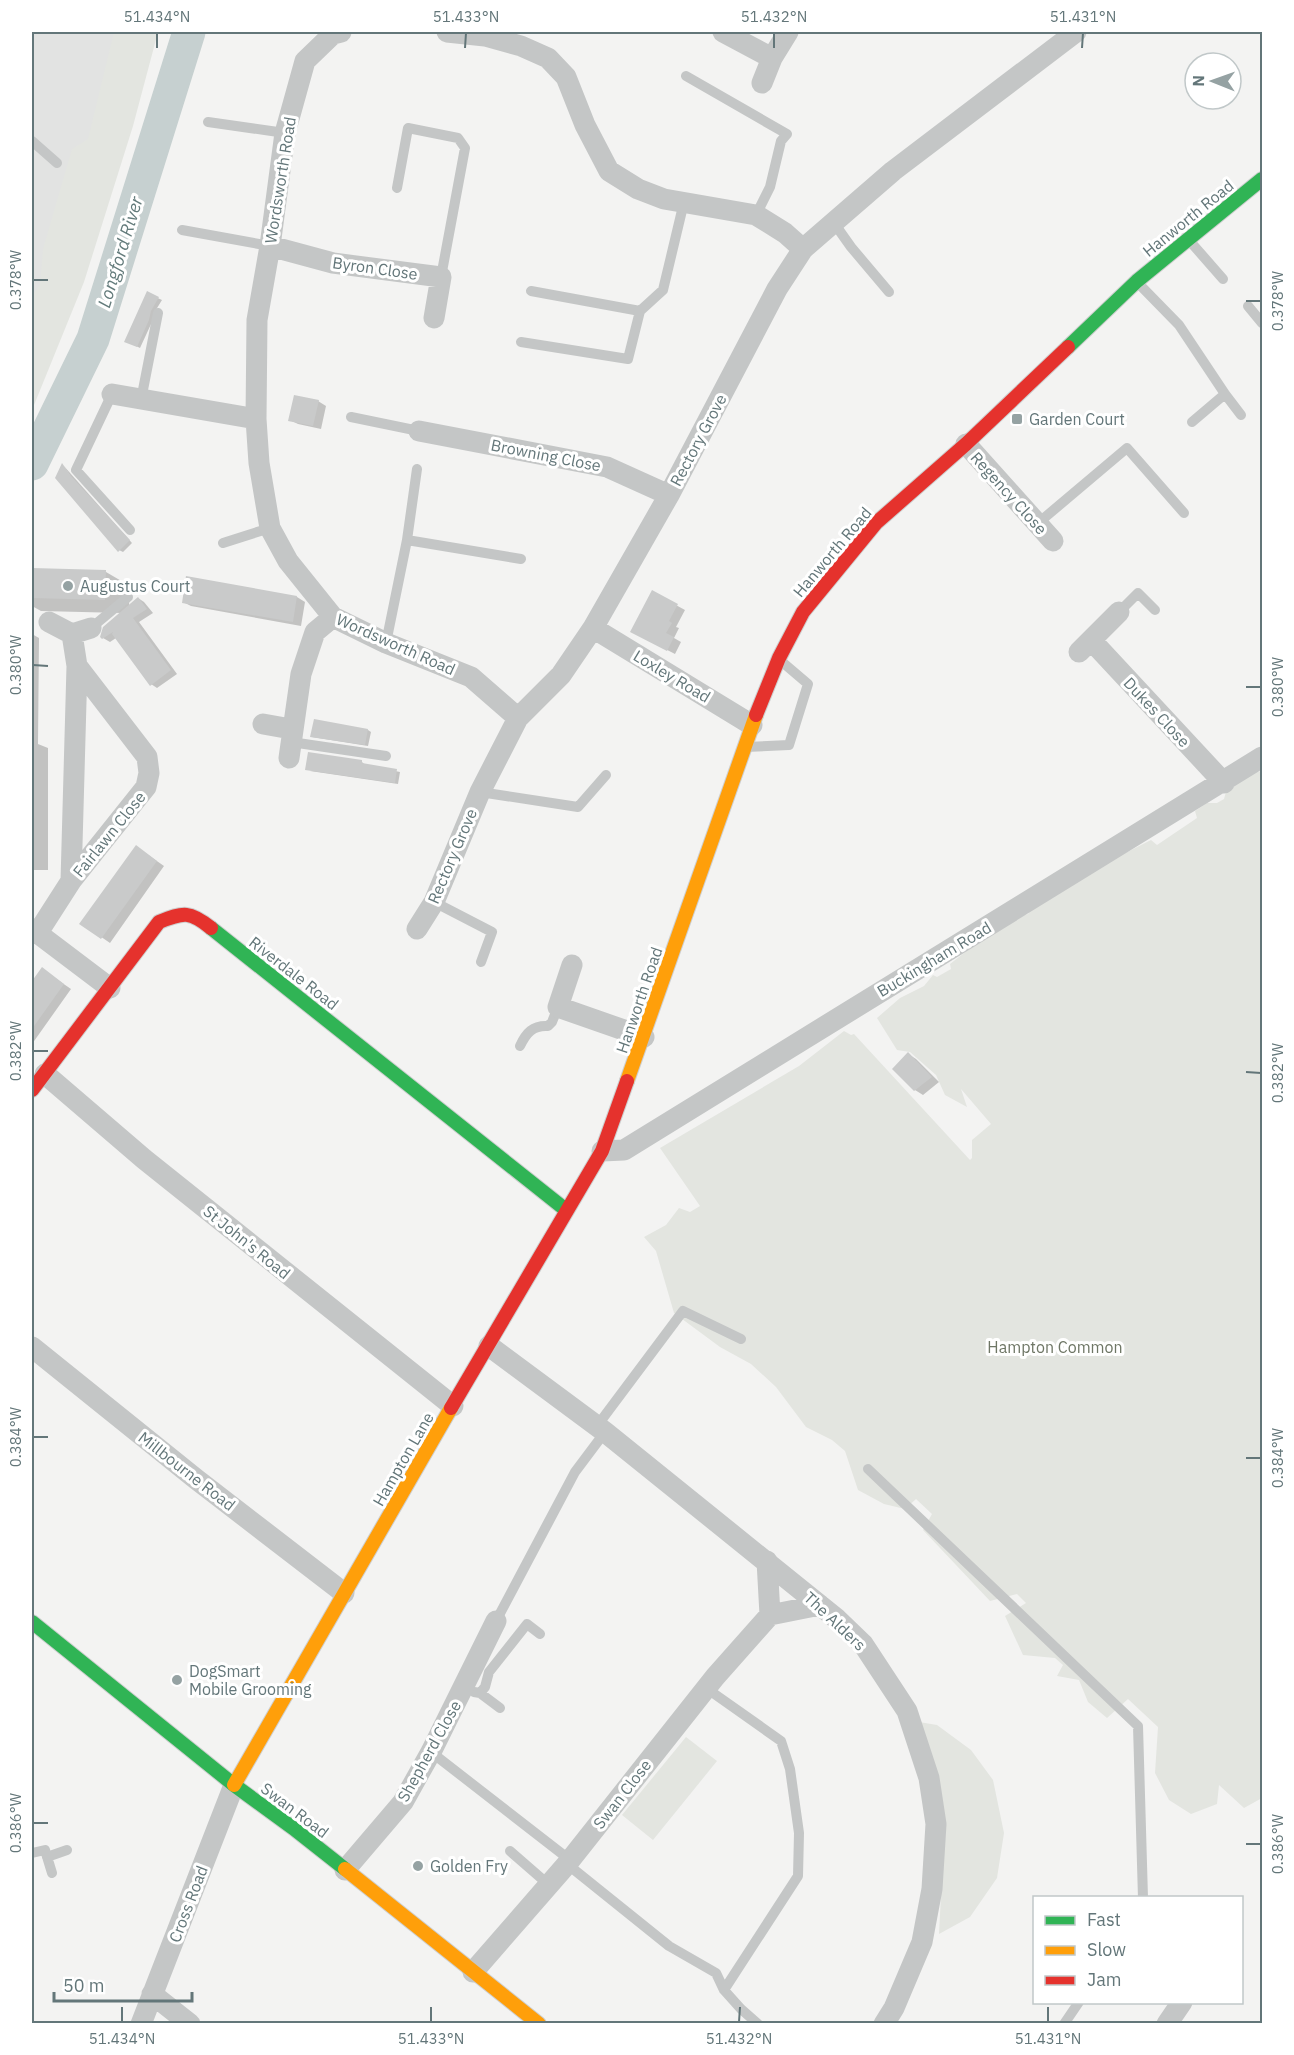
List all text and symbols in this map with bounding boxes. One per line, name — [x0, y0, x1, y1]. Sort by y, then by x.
text: 51.434°N — [124, 7, 190, 26]
text: 51.433°N — [433, 7, 499, 26]
text: 51.432°N — [741, 7, 807, 26]
text: 51.431°N — [1050, 7, 1116, 26]
north arrow — [1183, 51, 1243, 111]
text: N — [1188, 75, 1208, 87]
street label: Wordsworth Road — [260, 115, 300, 245]
street label: Hanworth Road — [1138, 175, 1238, 261]
water label: Longford River — [92, 193, 148, 310]
text: 0.378°W — [6, 249, 25, 310]
street label: Byron Close — [331, 252, 419, 284]
text: 0.378°W — [1268, 270, 1287, 331]
street label: Rectory Grove — [665, 390, 731, 489]
place label: Garden Court — [1029, 409, 1125, 429]
marker: Garden Court — [1010, 412, 1024, 426]
street label: Browning Close — [489, 435, 603, 476]
street label: Regency Close — [967, 447, 1052, 539]
street label: Hanworth Road — [789, 503, 875, 601]
place label: Augustus Court — [80, 576, 190, 596]
marker: Augustus Court — [61, 579, 75, 593]
street label: Wordsworth Road — [333, 609, 459, 679]
text: 0.380°W — [6, 634, 25, 695]
street label: Loxley Road — [630, 645, 714, 707]
text: 0.380°W — [1268, 656, 1287, 717]
street label: Dukes Close — [1120, 673, 1195, 751]
street label: Fairlawn Close — [68, 787, 150, 881]
street label: Rectory Grove — [423, 805, 481, 907]
street label: Buckingham Road — [873, 917, 995, 1001]
street label: Riverdale Road — [245, 932, 343, 1014]
street label: Hanworth Road — [611, 944, 667, 1056]
text: 0.382°W — [6, 1020, 25, 1081]
text: 0.382°W — [1268, 1042, 1287, 1103]
street label: St John's Road — [200, 1201, 294, 1283]
park label: Hampton Common — [987, 1337, 1123, 1357]
text: 0.384°W — [6, 1406, 25, 1467]
street label: Hampton Lane — [368, 1408, 438, 1509]
street label: Millbourne Road — [135, 1427, 239, 1515]
text: 0.384°W — [1268, 1427, 1287, 1488]
street label: The Alders — [800, 1587, 870, 1655]
place label: DogSmart Mobile Grooming — [189, 1661, 312, 1699]
marker: DogSmart Mobile Grooming — [170, 1673, 184, 1687]
street label: Shepherd Close — [393, 1697, 465, 1805]
street label: Swan Close — [589, 1755, 655, 1833]
street label: Swan Road — [257, 1778, 333, 1842]
text: 0.386°W — [6, 1792, 25, 1853]
text: 0.386°W — [1268, 1813, 1287, 1874]
place label: Golden Fry — [430, 1856, 508, 1876]
marker: Golden Fry — [411, 1859, 425, 1873]
street label: Cross Road — [164, 1863, 212, 1945]
legend — [1033, 1896, 1243, 2004]
text: Fast — [1087, 1908, 1121, 1931]
text: Slow — [1087, 1938, 1126, 1961]
scale bar — [54, 1965, 192, 2003]
text: Jam — [1087, 1968, 1122, 1991]
text: 50 m — [63, 1974, 105, 1997]
text: 51.434°N — [89, 2029, 155, 2048]
text: 51.433°N — [398, 2029, 464, 2048]
text: 51.432°N — [706, 2029, 772, 2048]
text: 51.431°N — [1015, 2029, 1081, 2048]

